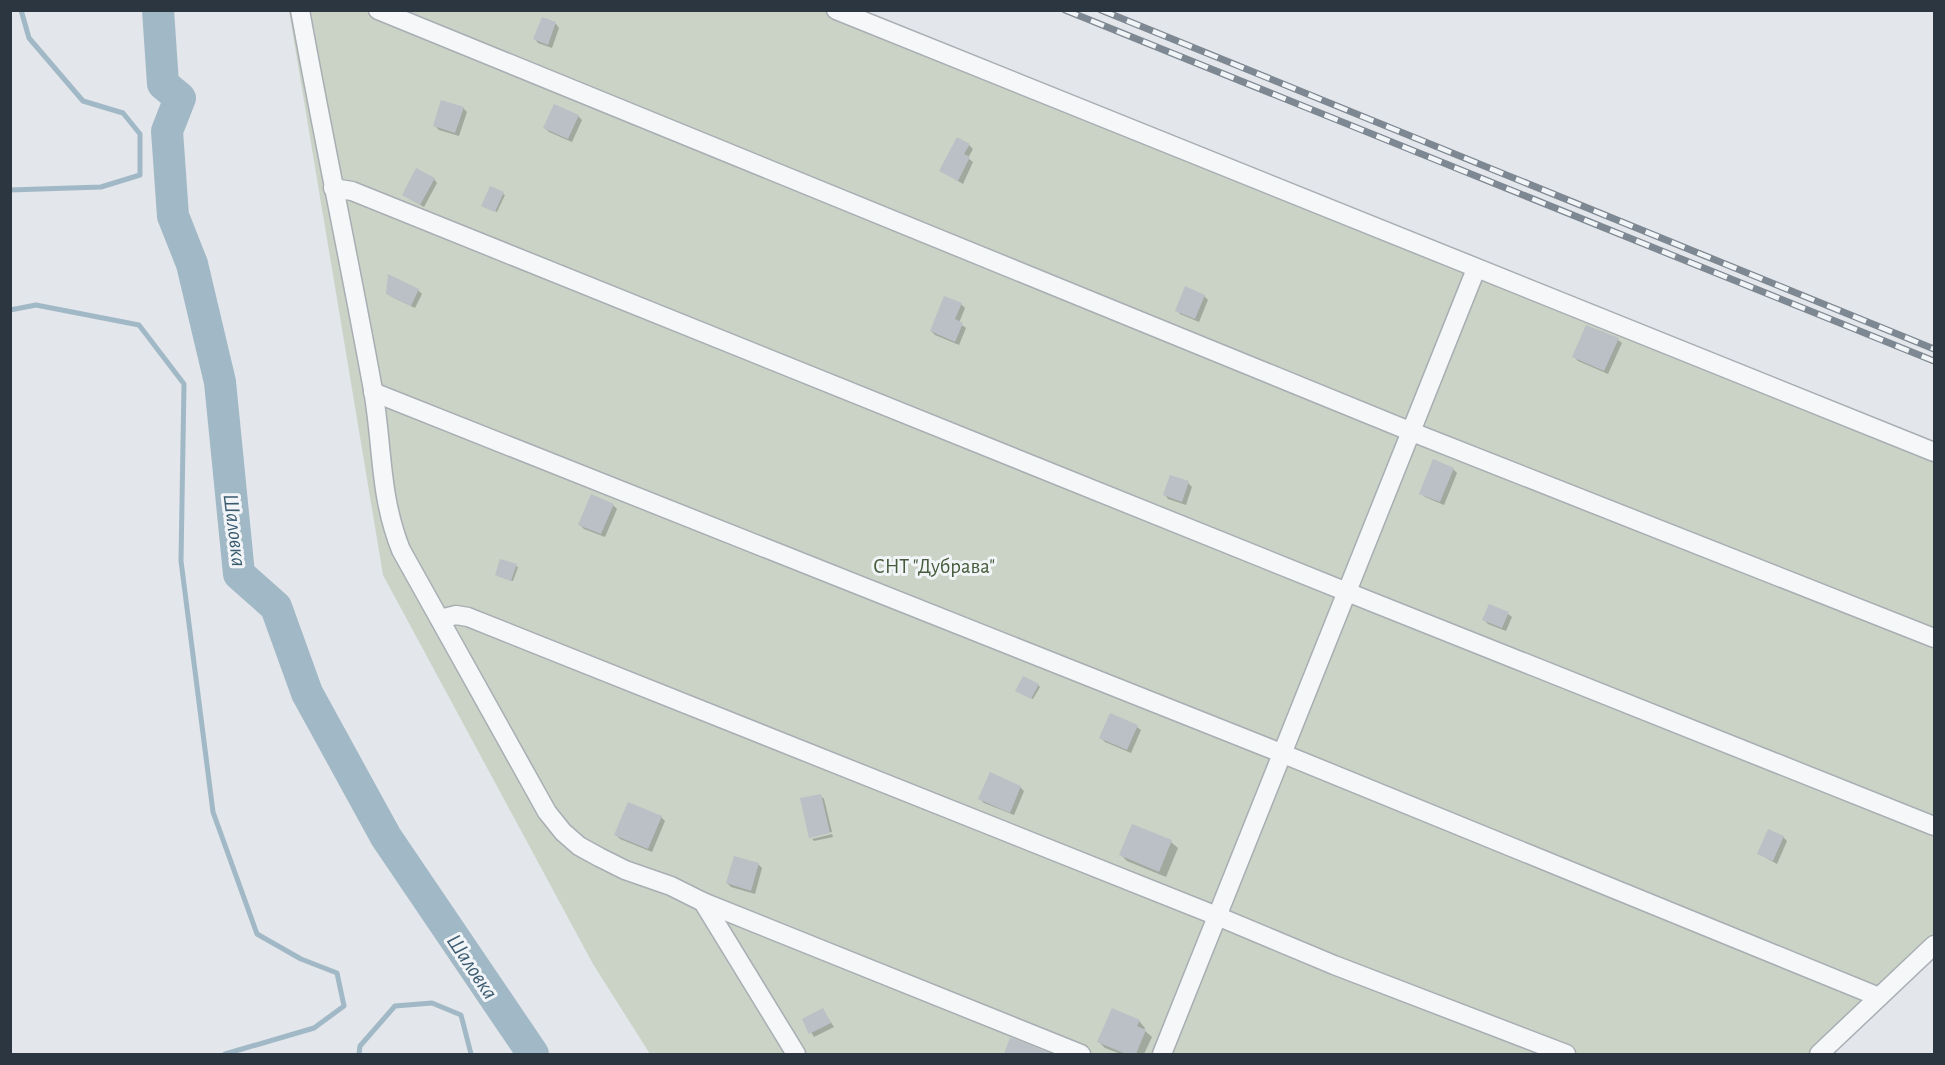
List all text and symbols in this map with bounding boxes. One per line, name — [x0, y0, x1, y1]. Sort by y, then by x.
water label: Шаловка — [220, 492, 250, 568]
park label: СНТ "Дубрава" — [873, 556, 995, 577]
water label: Шаловка — [443, 930, 502, 1003]

